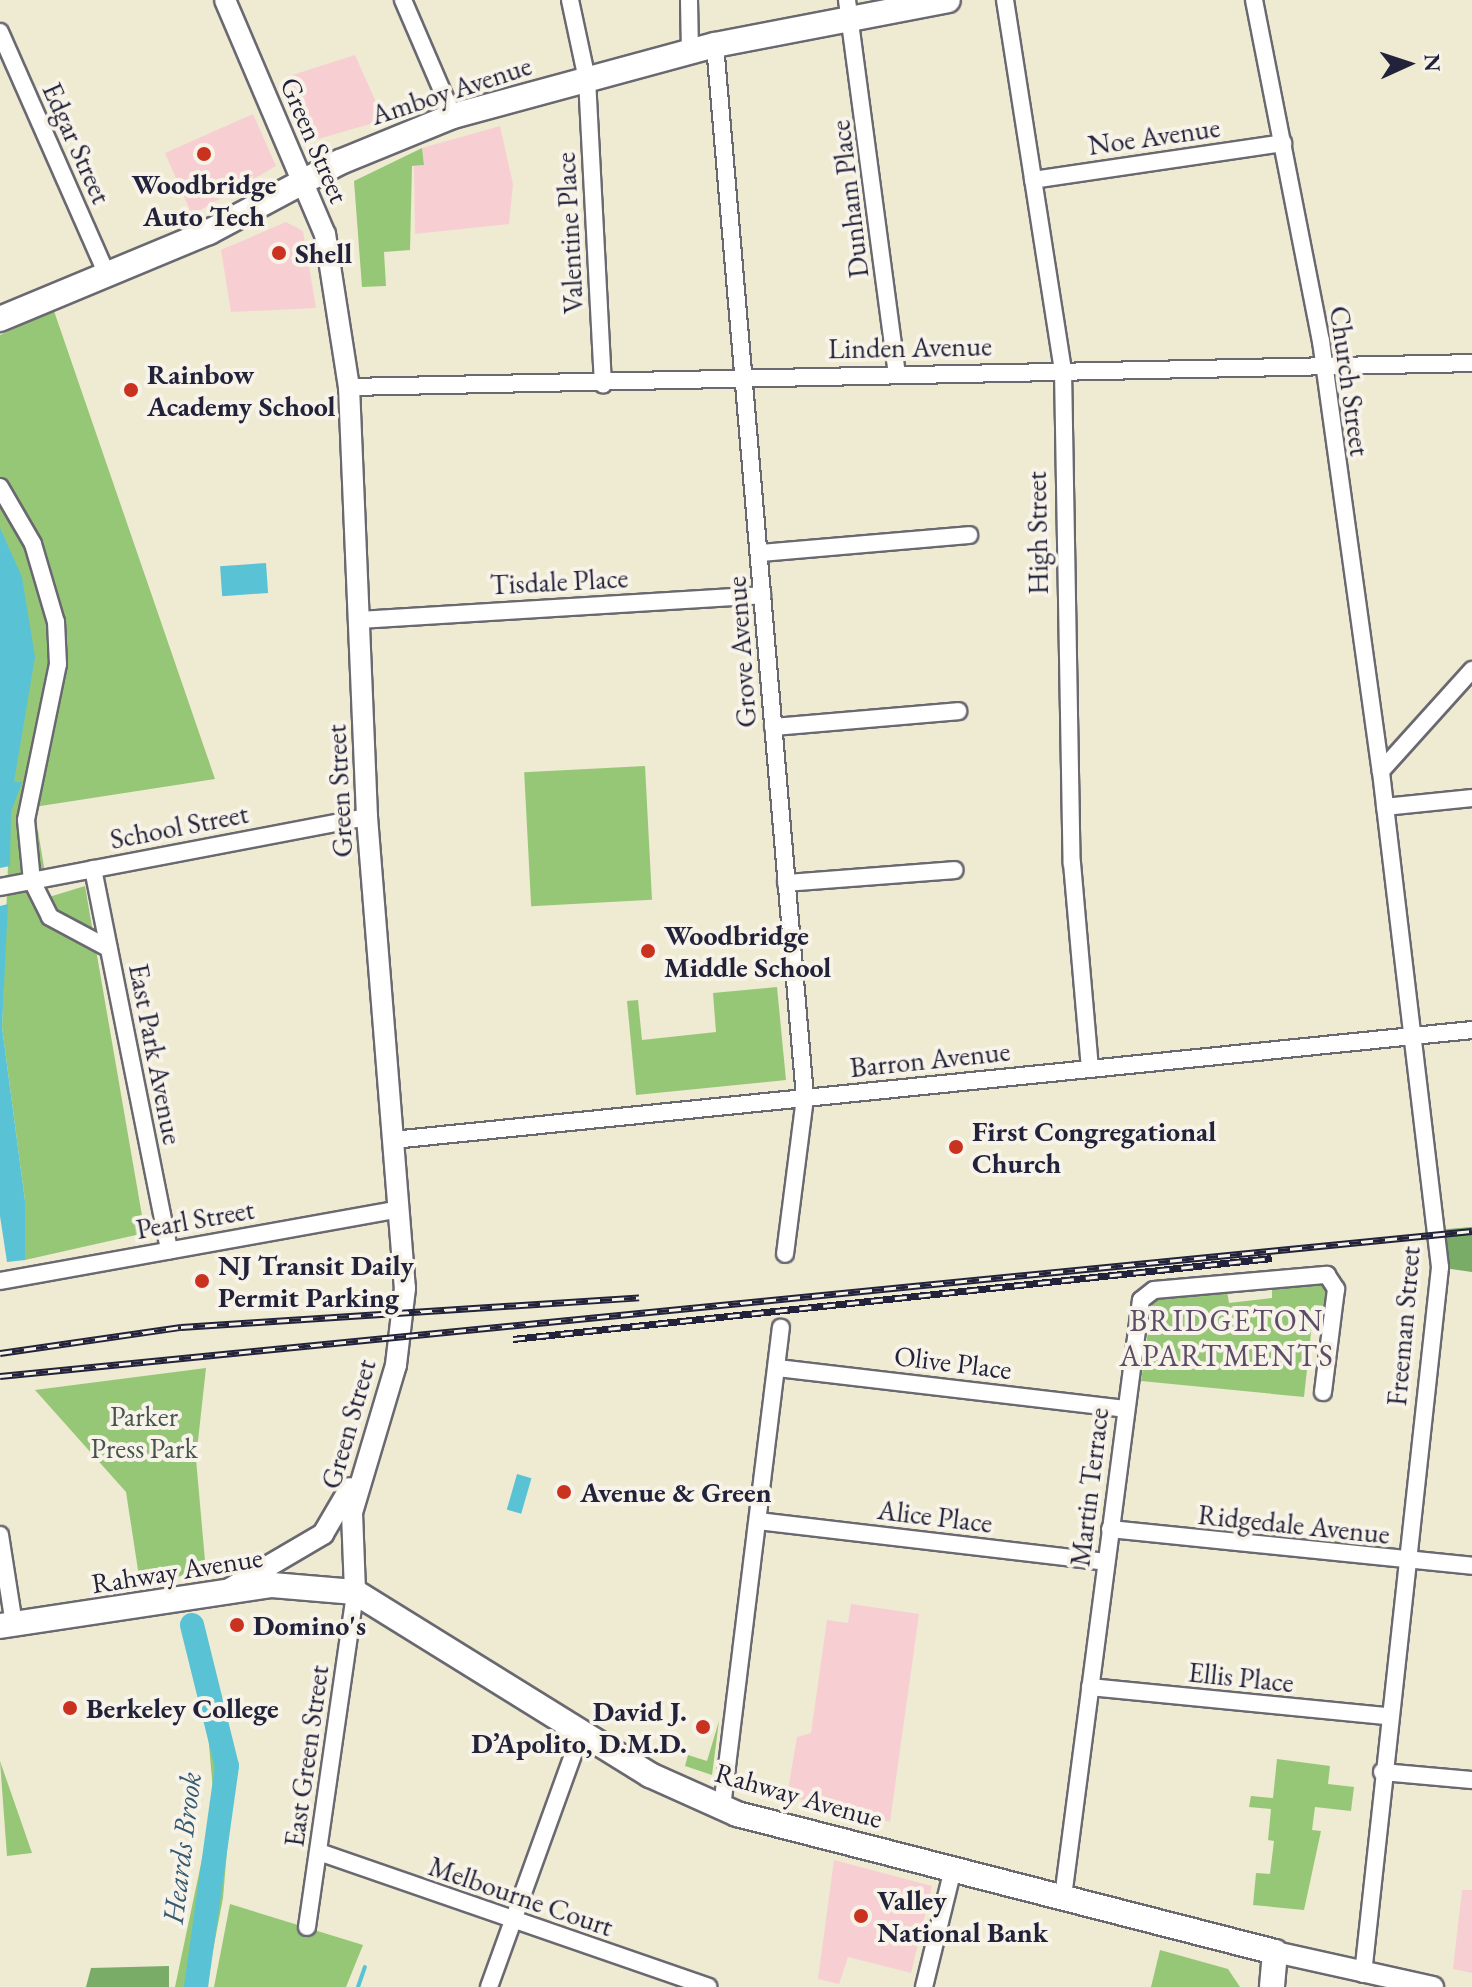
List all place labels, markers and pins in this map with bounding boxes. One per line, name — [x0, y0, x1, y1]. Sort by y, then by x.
marker: Woodbridge Auto Tech — [195, 145, 213, 163]
place label: Woodbridge Auto Tech — [132, 167, 276, 233]
place label: Shell — [295, 236, 352, 270]
marker: Shell — [270, 244, 288, 262]
place label: Rainbow Academy School — [147, 357, 336, 423]
marker: Rainbow Academy School — [122, 381, 140, 399]
place label: Woodbridge Middle School — [664, 918, 831, 984]
marker: Woodbridge Middle School — [639, 942, 657, 960]
place label: First Congregational Church — [972, 1114, 1216, 1180]
marker: First Congregational Church — [947, 1138, 965, 1156]
place label: NJ Transit Daily Permit Parking — [218, 1248, 414, 1314]
marker: NJ Transit Daily Permit Parking — [193, 1272, 211, 1290]
place label: Avenue & Green — [580, 1475, 771, 1509]
marker: Avenue & Green — [555, 1483, 573, 1501]
place label: Domino's — [253, 1608, 366, 1642]
marker: Domino's — [228, 1616, 246, 1634]
place label: Berkeley College — [86, 1691, 279, 1725]
place label: David J. D’Apolito, D.M.D. — [471, 1694, 687, 1760]
marker: Berkeley College — [61, 1699, 79, 1717]
marker: David J. D’Apolito, D.M.D. — [694, 1718, 712, 1736]
place label: Valley National Bank — [877, 1883, 1048, 1949]
marker: Valley National Bank — [852, 1907, 870, 1925]

